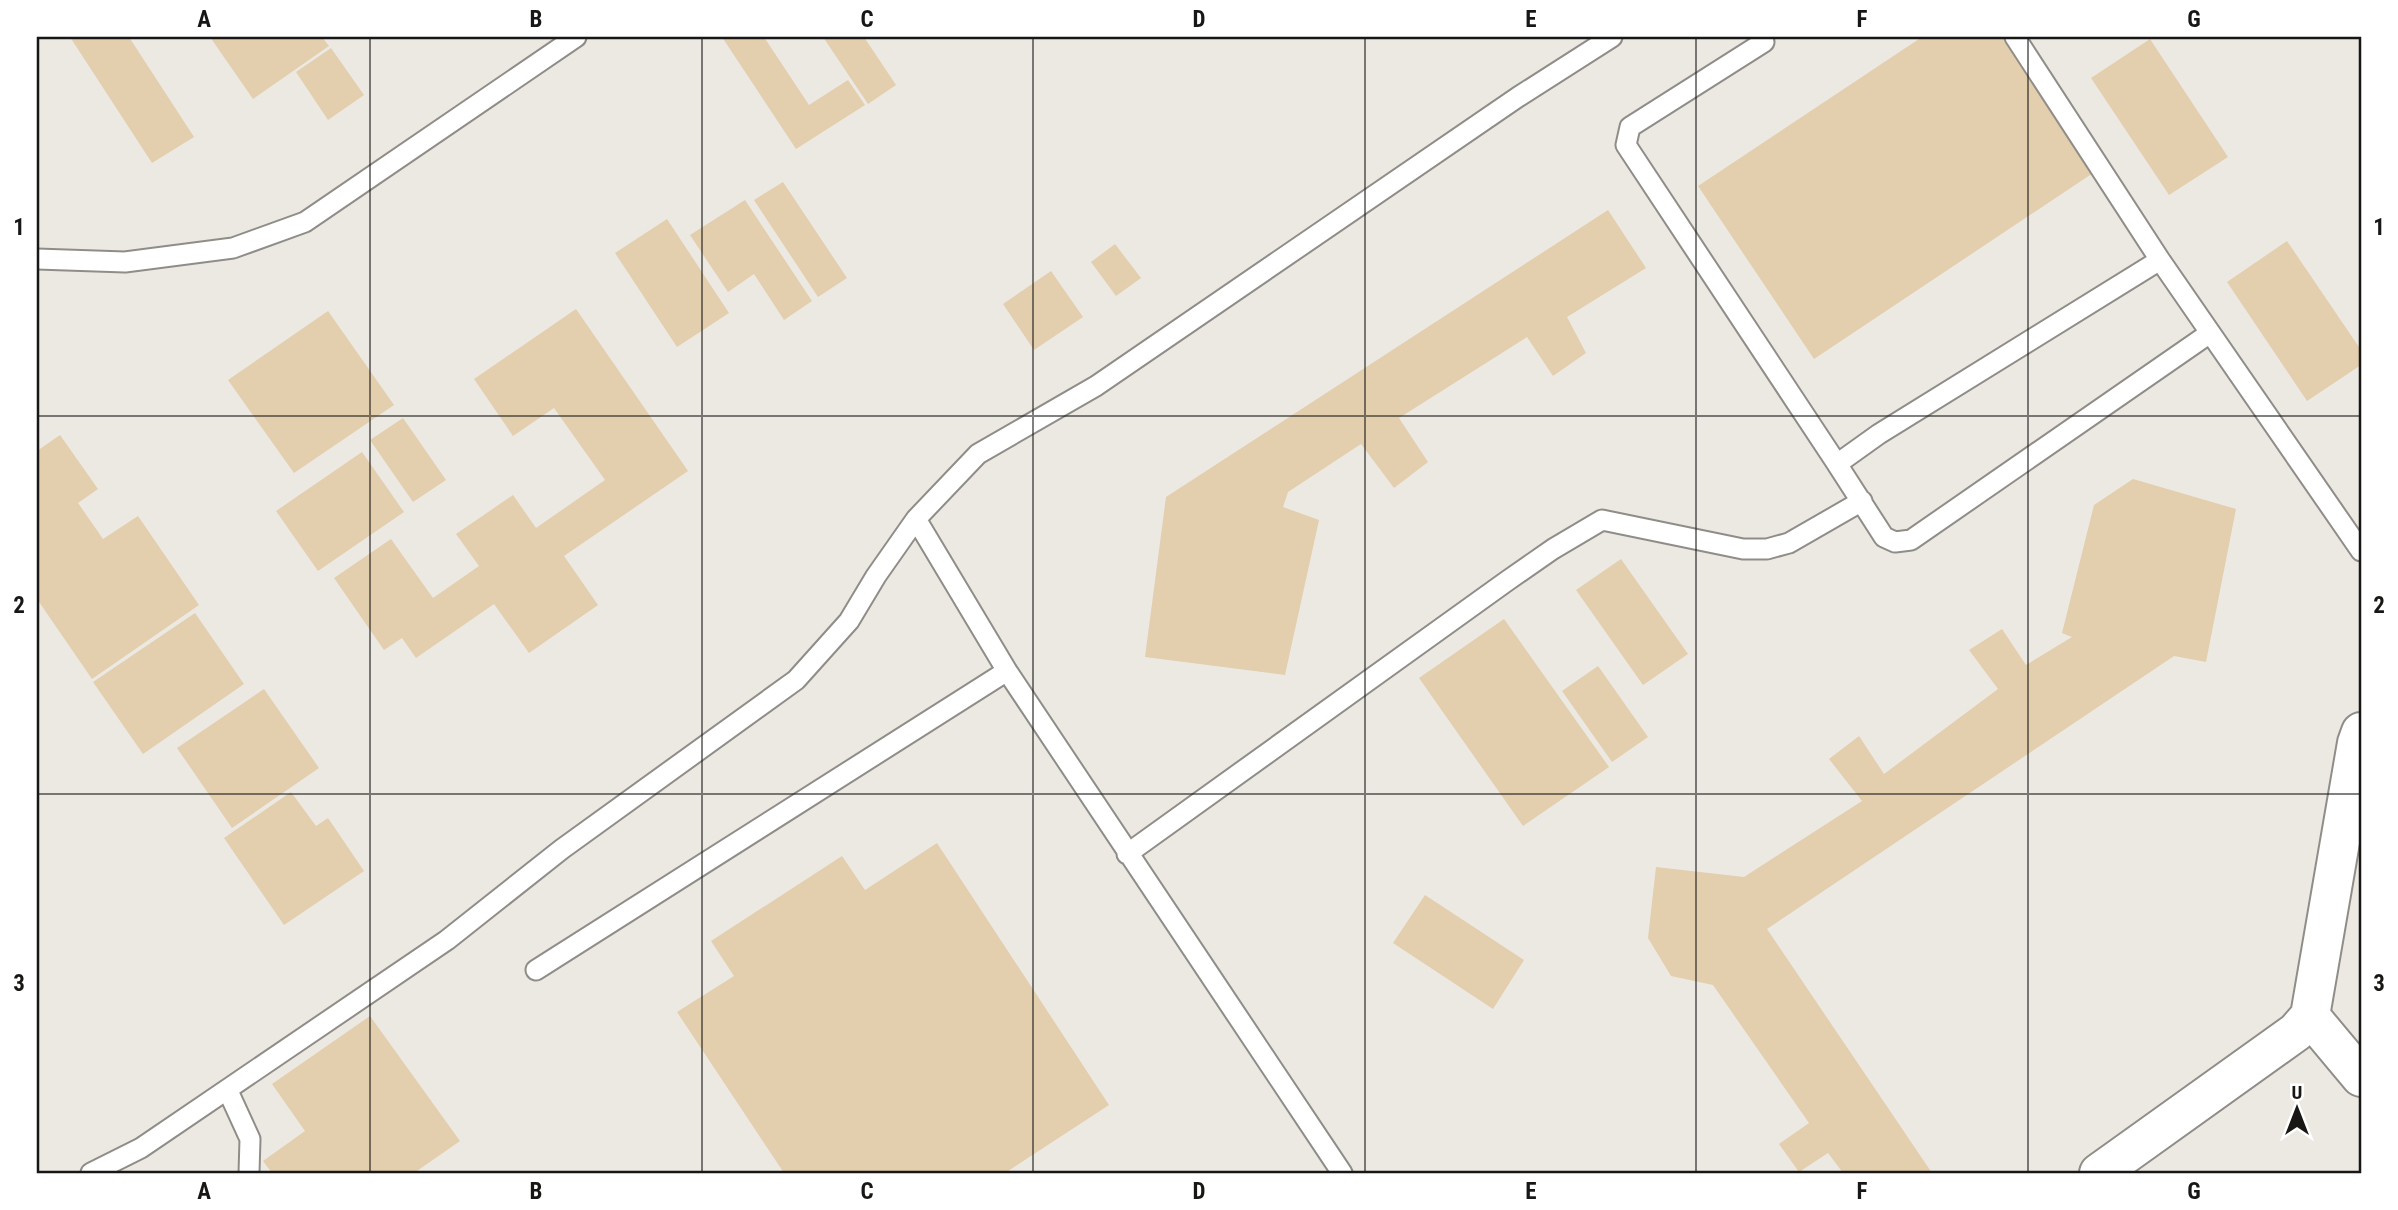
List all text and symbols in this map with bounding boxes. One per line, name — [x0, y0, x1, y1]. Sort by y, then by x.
text: A — [197, 6, 211, 33]
text: B — [530, 6, 542, 33]
text: C — [860, 6, 874, 33]
text: D — [1193, 6, 1206, 33]
text: E — [1525, 6, 1537, 33]
text: F — [1857, 6, 1868, 33]
text: G — [2187, 6, 2201, 33]
text: 1 — [13, 214, 25, 241]
text: 1 — [2373, 214, 2385, 241]
text: 2 — [13, 592, 25, 619]
text: 2 — [2373, 592, 2385, 619]
text: 3 — [13, 970, 25, 997]
text: 3 — [2373, 970, 2385, 997]
north arrow — [2262, 1074, 2332, 1144]
text: U — [2292, 1081, 2302, 1104]
text: A — [197, 1178, 211, 1205]
text: B — [530, 1178, 542, 1205]
text: C — [860, 1178, 874, 1205]
text: D — [1193, 1178, 1206, 1205]
text: E — [1525, 1178, 1537, 1205]
text: F — [1857, 1178, 1868, 1205]
text: G — [2187, 1178, 2201, 1205]

